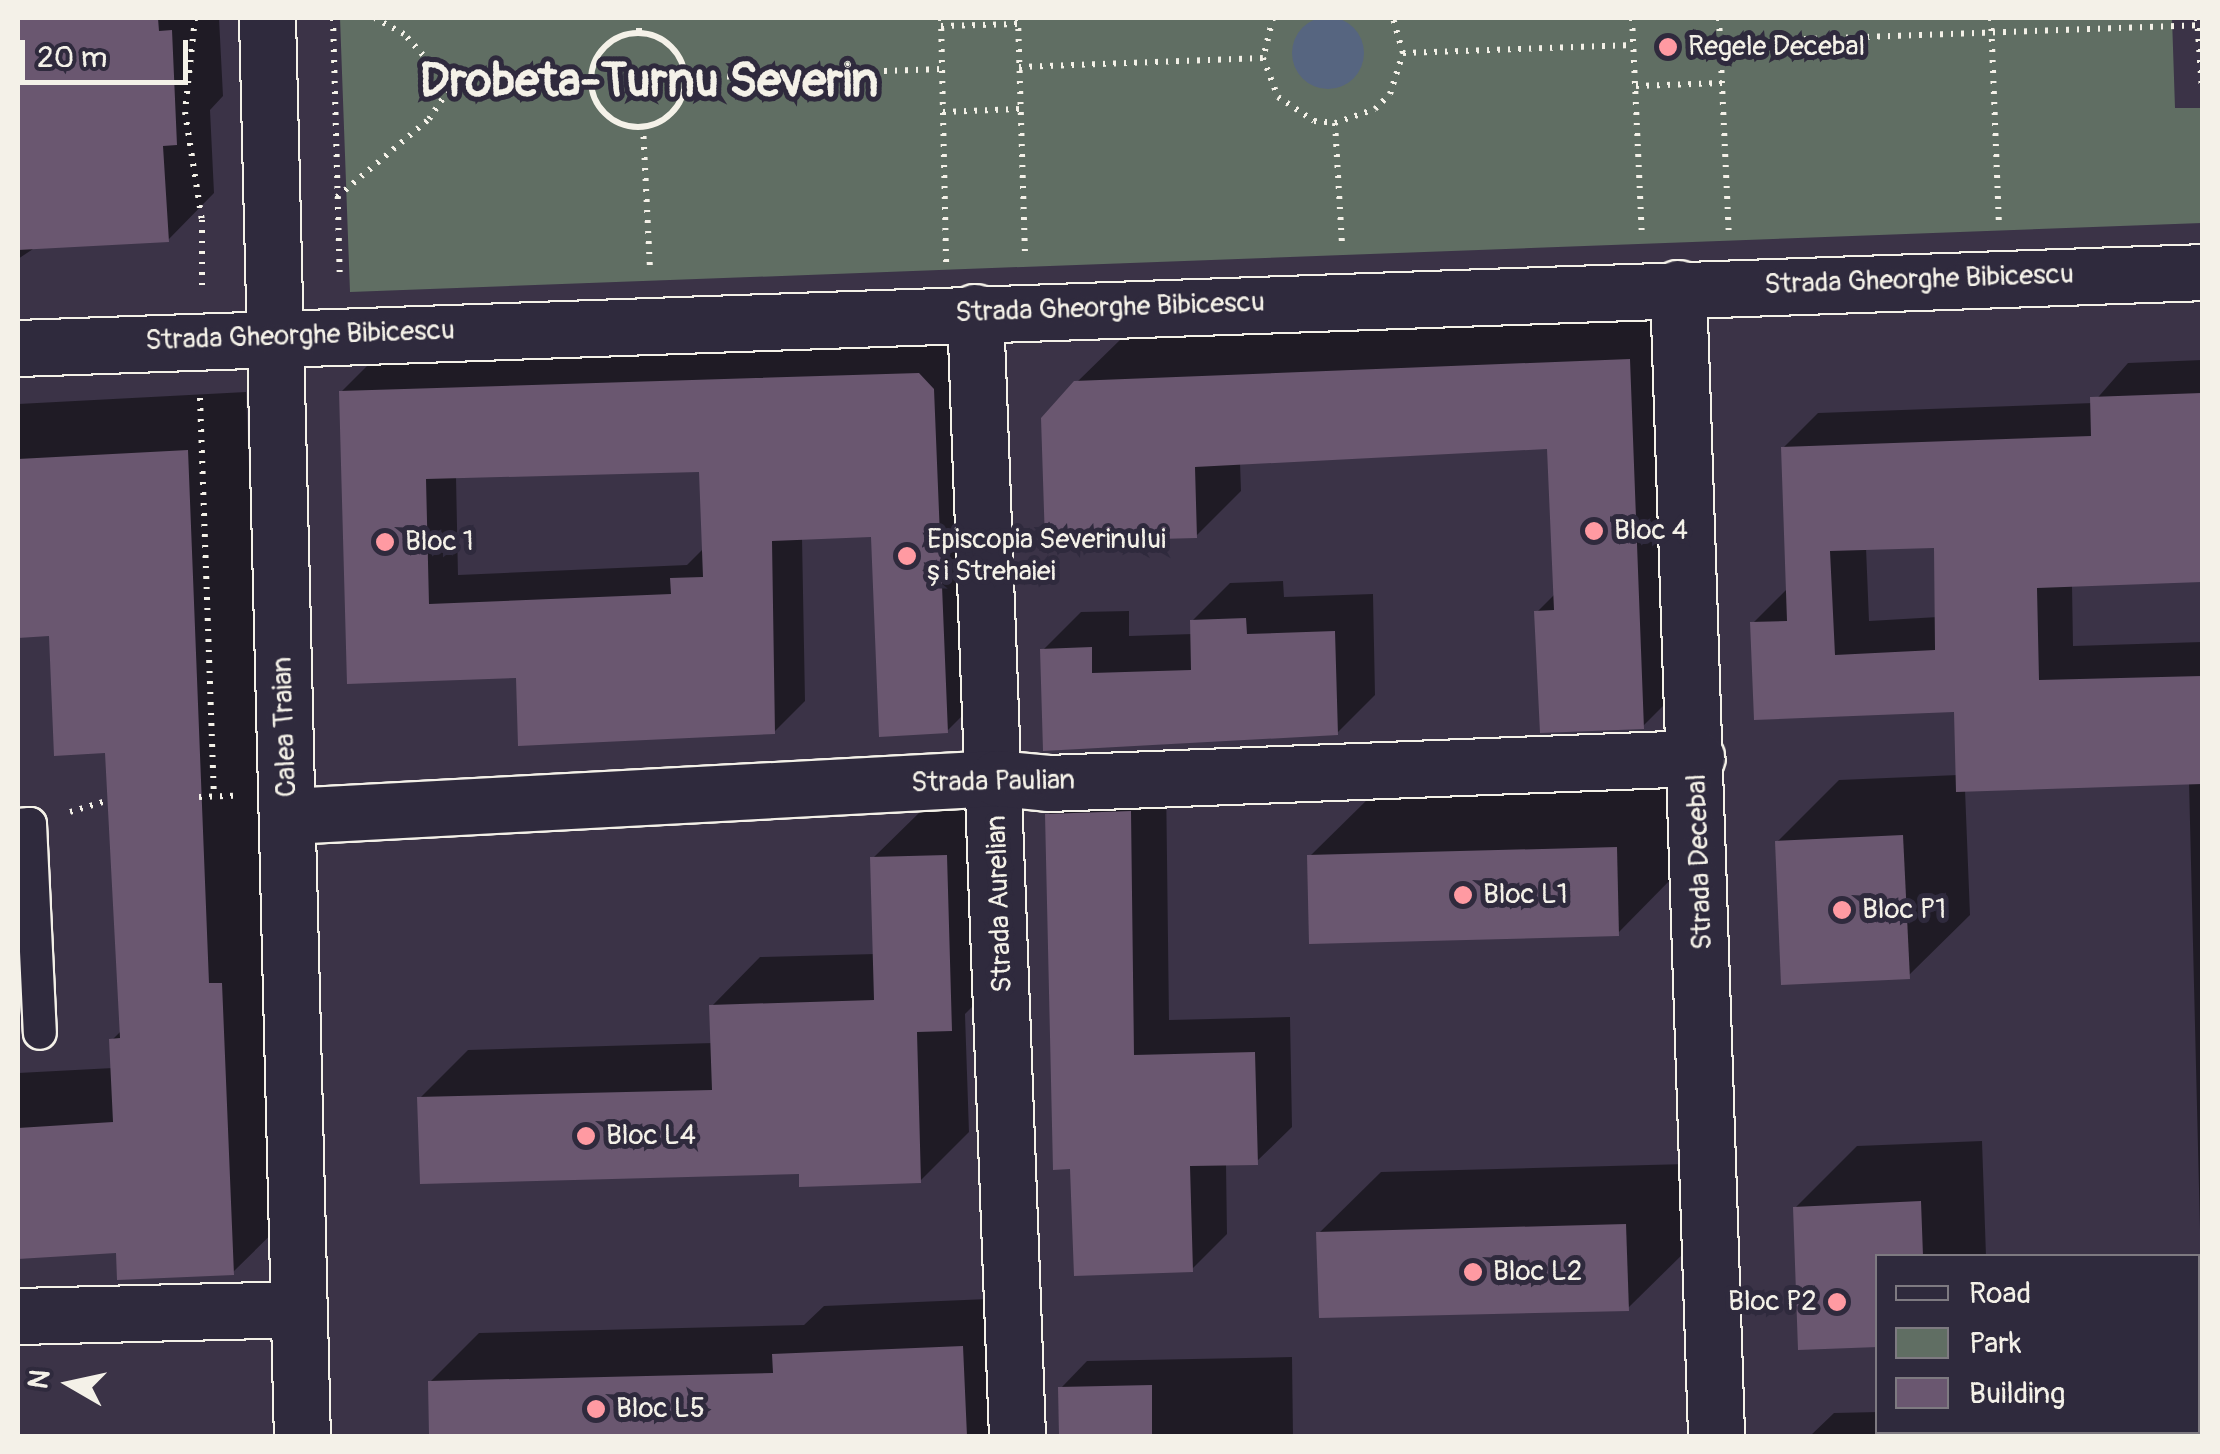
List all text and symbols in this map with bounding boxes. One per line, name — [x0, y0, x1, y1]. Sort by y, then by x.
scale bar — [25, 20, 192, 82]
place label: Regele Decebal — [1688, 30, 1865, 64]
marker: Regele Decebal — [1657, 36, 1679, 58]
text: 20 m — [37, 39, 107, 76]
district label: Drobeta-Turnu Severin — [420, 53, 878, 111]
street label: Strada Gheorghe Bibicescu — [1764, 258, 2074, 302]
street label: Strada Gheorghe Bibicescu — [955, 286, 1265, 330]
street label: Strada Gheorghe Bibicescu — [145, 314, 455, 358]
place label: Bloc 4 — [1614, 514, 1688, 548]
marker: Bloc 4 — [1583, 520, 1605, 542]
place label: Episcopia Severinului și Strehaiei — [927, 523, 1166, 589]
place label: Bloc 1 — [405, 525, 474, 559]
marker: Bloc 1 — [374, 531, 396, 553]
marker: Episcopia Severinului și Strehaiei — [896, 545, 918, 567]
street label: Calea Traian — [266, 656, 304, 798]
street label: Strada Paulian — [911, 764, 1075, 800]
street label: Strada Decebal — [1680, 773, 1720, 951]
street label: Strada Aurelian — [980, 815, 1020, 993]
place label: Bloc L1 — [1483, 878, 1568, 912]
marker: Bloc L1 — [1452, 884, 1474, 906]
place label: Bloc P1 — [1862, 893, 1946, 927]
marker: Bloc P1 — [1831, 899, 1853, 921]
place label: Bloc L4 — [606, 1119, 696, 1153]
marker: Bloc L4 — [575, 1125, 597, 1147]
legend — [1875, 1254, 2200, 1434]
place label: Bloc L2 — [1493, 1255, 1582, 1289]
marker: Bloc L2 — [1462, 1261, 1484, 1283]
text: Road — [1969, 1275, 2031, 1312]
place label: Bloc P2 — [1728, 1285, 1817, 1319]
marker: Bloc P2 — [1826, 1291, 1848, 1313]
text: Park — [1969, 1325, 2022, 1362]
north arrow — [20, 1334, 120, 1434]
text: N — [21, 1367, 59, 1391]
text: Building — [1969, 1375, 2065, 1412]
place label: Bloc L5 — [616, 1392, 705, 1426]
marker: Bloc L5 — [585, 1398, 607, 1420]

